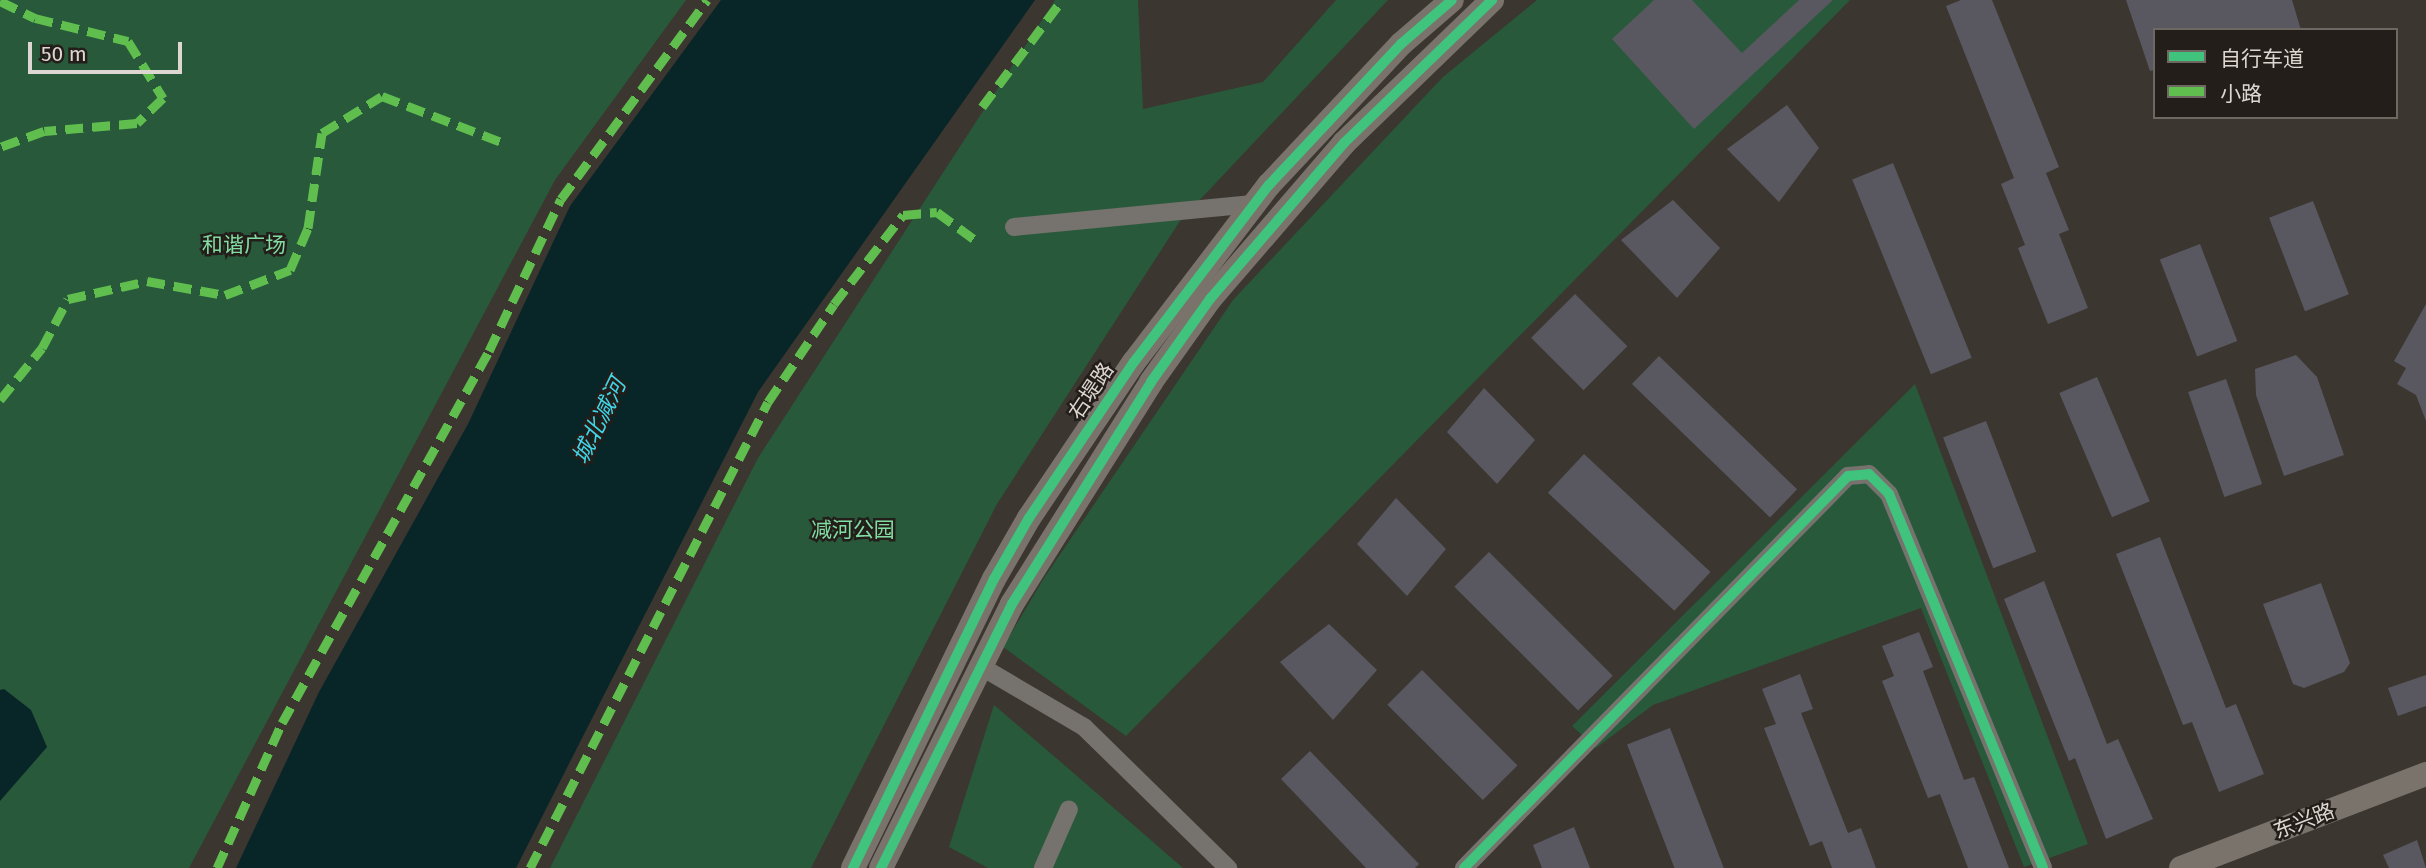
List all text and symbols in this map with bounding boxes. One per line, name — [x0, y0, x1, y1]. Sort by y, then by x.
scale bar — [32, 28, 186, 72]
legend — [2153, 28, 2398, 119]
text: 50 m — [41, 41, 87, 67]
text: 自行车道 — [2220, 46, 2304, 72]
text: 小路 — [2220, 81, 2262, 107]
park label: 和谐广场 — [202, 232, 286, 258]
street label: 右堤路 — [1063, 358, 1119, 424]
water label: 城北减河 — [566, 374, 632, 468]
park label: 减河公园 — [811, 517, 895, 543]
street label: 东兴路 — [2270, 798, 2338, 844]

